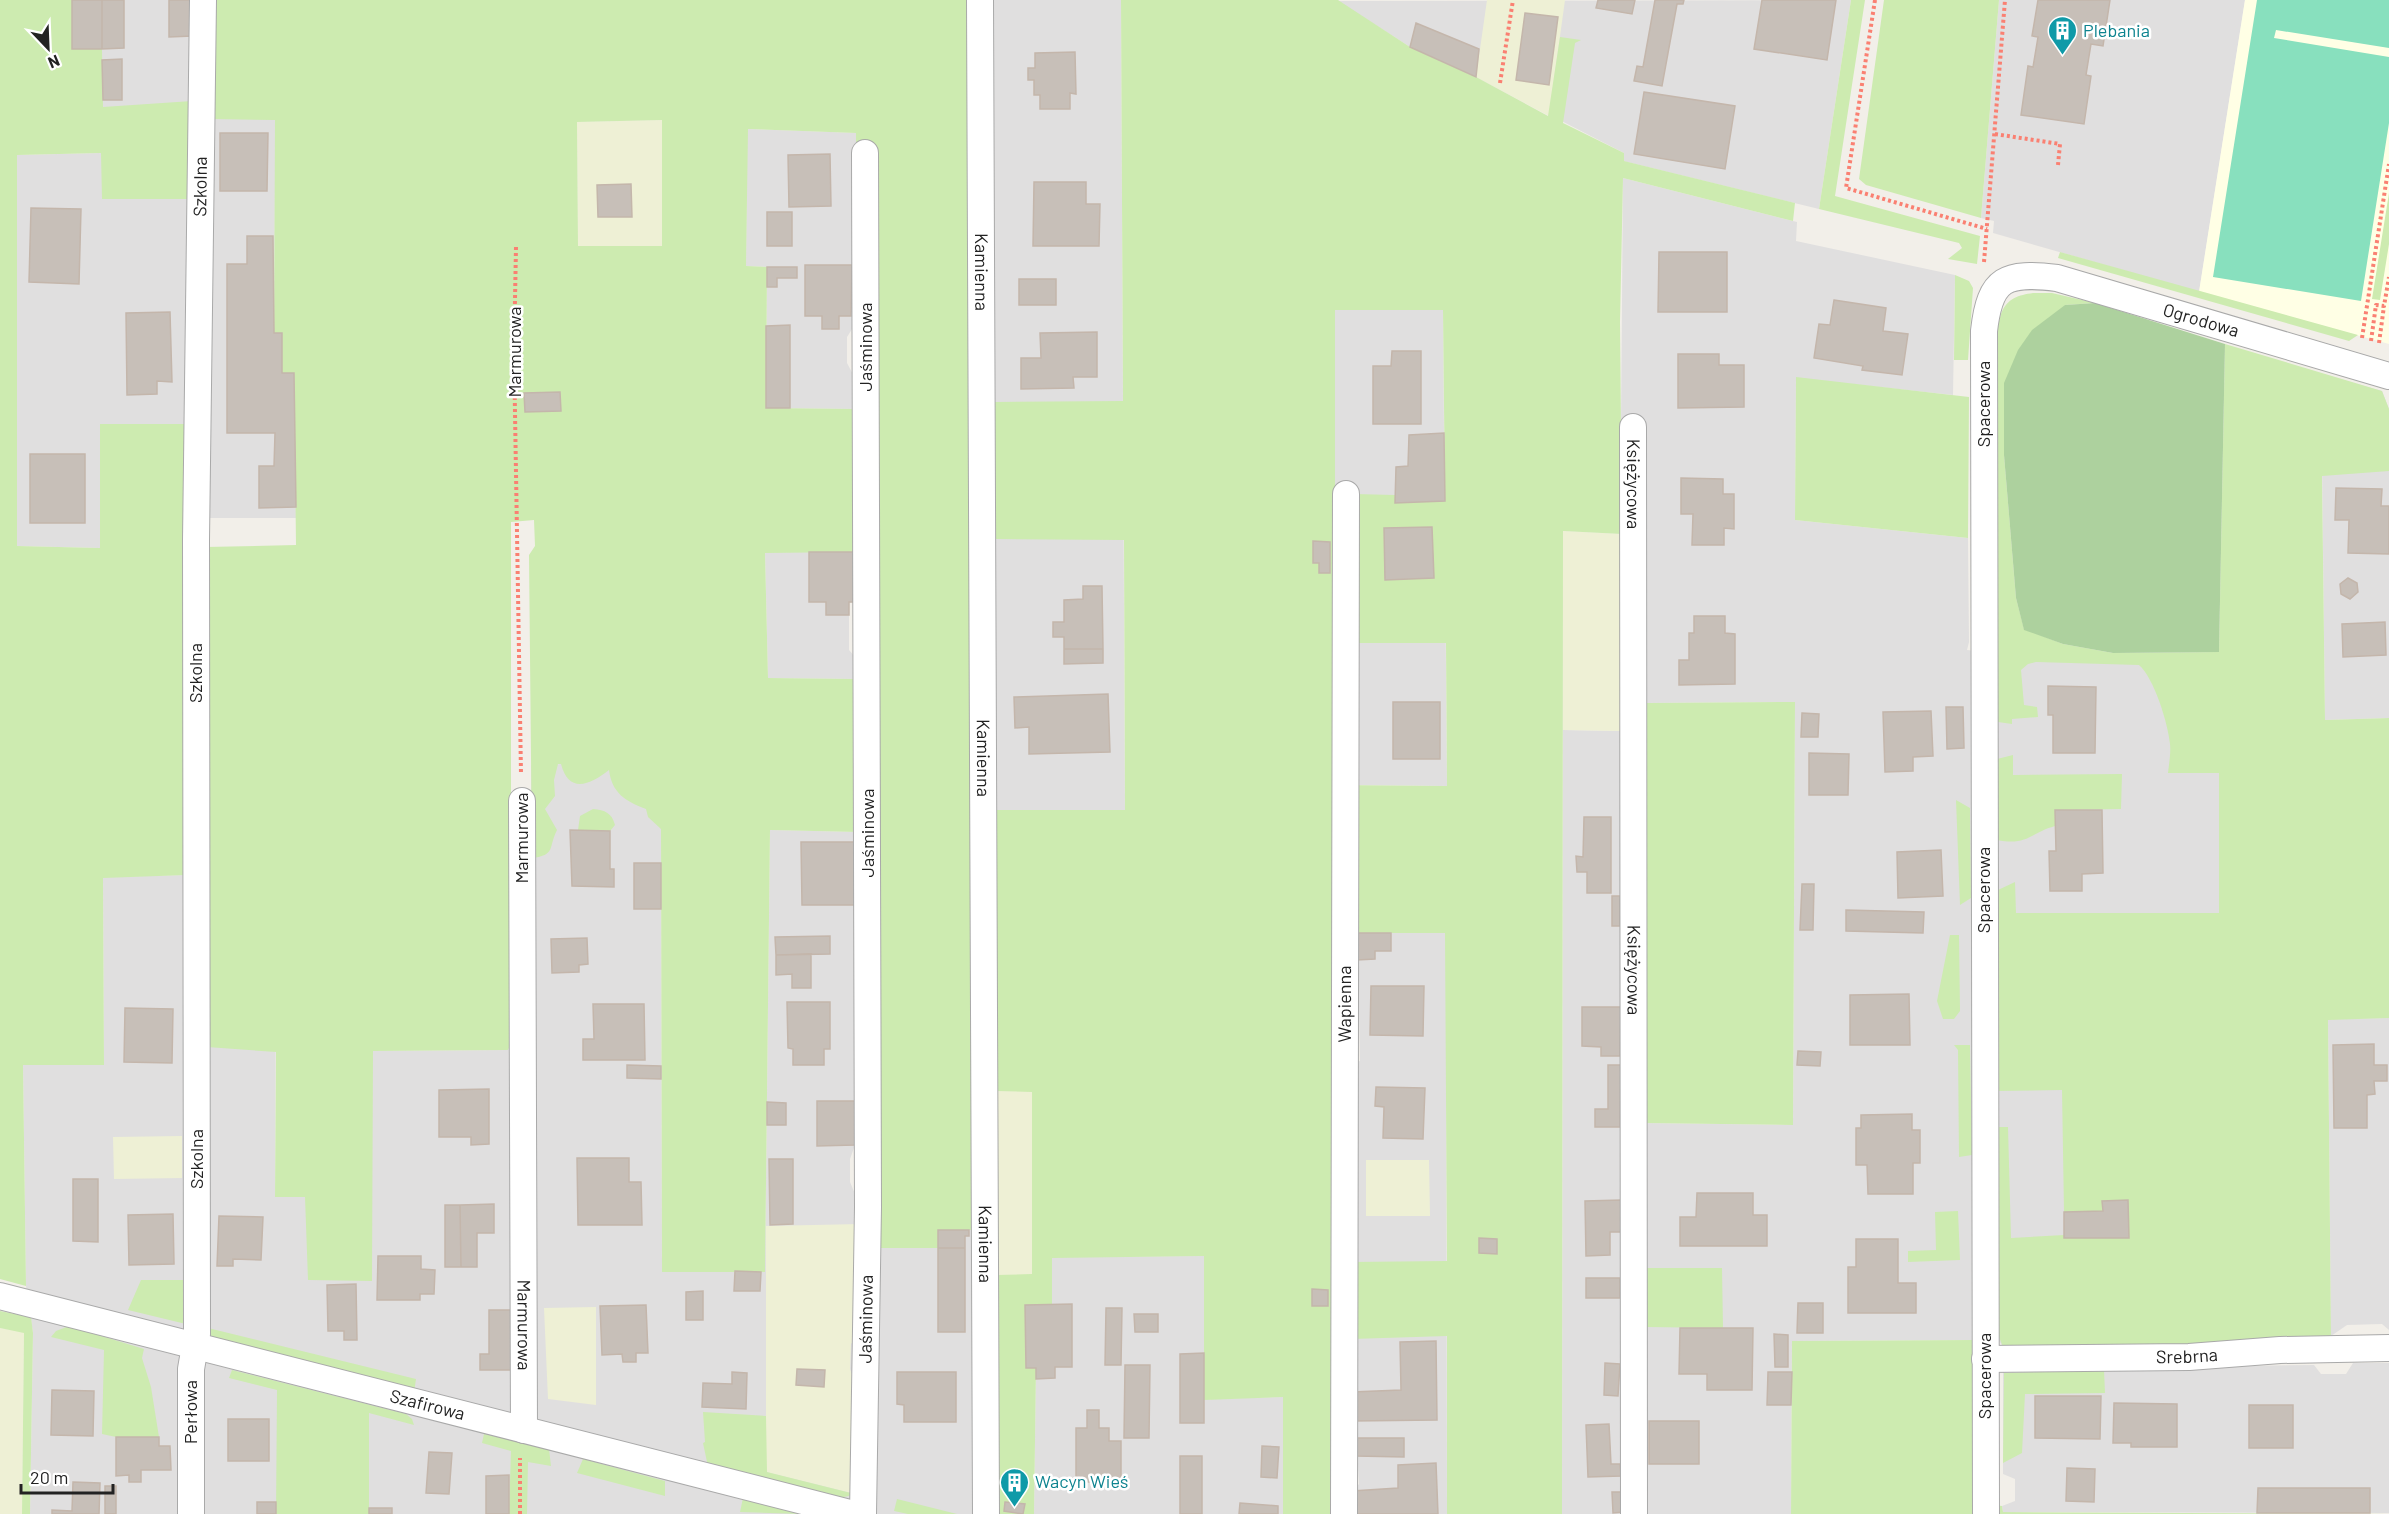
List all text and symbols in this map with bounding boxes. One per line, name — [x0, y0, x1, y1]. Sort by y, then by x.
building icon: Plebania — [2046, 15, 2078, 57]
north arrow — [18, 18, 78, 78]
place label: Plebania — [2083, 19, 2150, 41]
text: N — [45, 51, 63, 73]
street label: Szkolna — [188, 156, 211, 217]
street label: Kamienna — [971, 233, 993, 311]
street label: Ogrodowa — [2161, 298, 2242, 341]
street label: Jaśminowa — [854, 303, 876, 391]
street label: Marmurowa — [503, 306, 525, 398]
street label: Spacerowa — [1972, 361, 1994, 447]
street label: Księżycowa — [1623, 439, 1645, 529]
street label: Szkolna — [184, 643, 206, 703]
street label: Kamienna — [973, 719, 995, 797]
street label: Jaśminowa — [856, 789, 878, 877]
street label: Marmurowa — [510, 792, 532, 884]
street label: Spacerowa — [1972, 847, 1994, 933]
street label: Księżycowa — [1623, 925, 1646, 1015]
street label: Wapienna — [1333, 966, 1355, 1042]
street label: Szkolna — [185, 1129, 207, 1189]
street label: Kamienna — [975, 1205, 997, 1283]
street label: Jaśminowa — [853, 1274, 877, 1364]
street label: Marmurowa — [514, 1279, 536, 1371]
street label: Spacerowa — [1973, 1333, 1995, 1419]
street label: Srebrna — [2156, 1343, 2219, 1367]
street label: Perłowa — [179, 1380, 201, 1444]
street label: Szafirowa — [388, 1384, 467, 1424]
scale bar — [21, 1457, 112, 1495]
text: 20 m — [30, 1466, 68, 1488]
building icon: Wacyn Wieś — [998, 1466, 1030, 1508]
place label: Wacyn Wieś — [1035, 1470, 1129, 1492]

